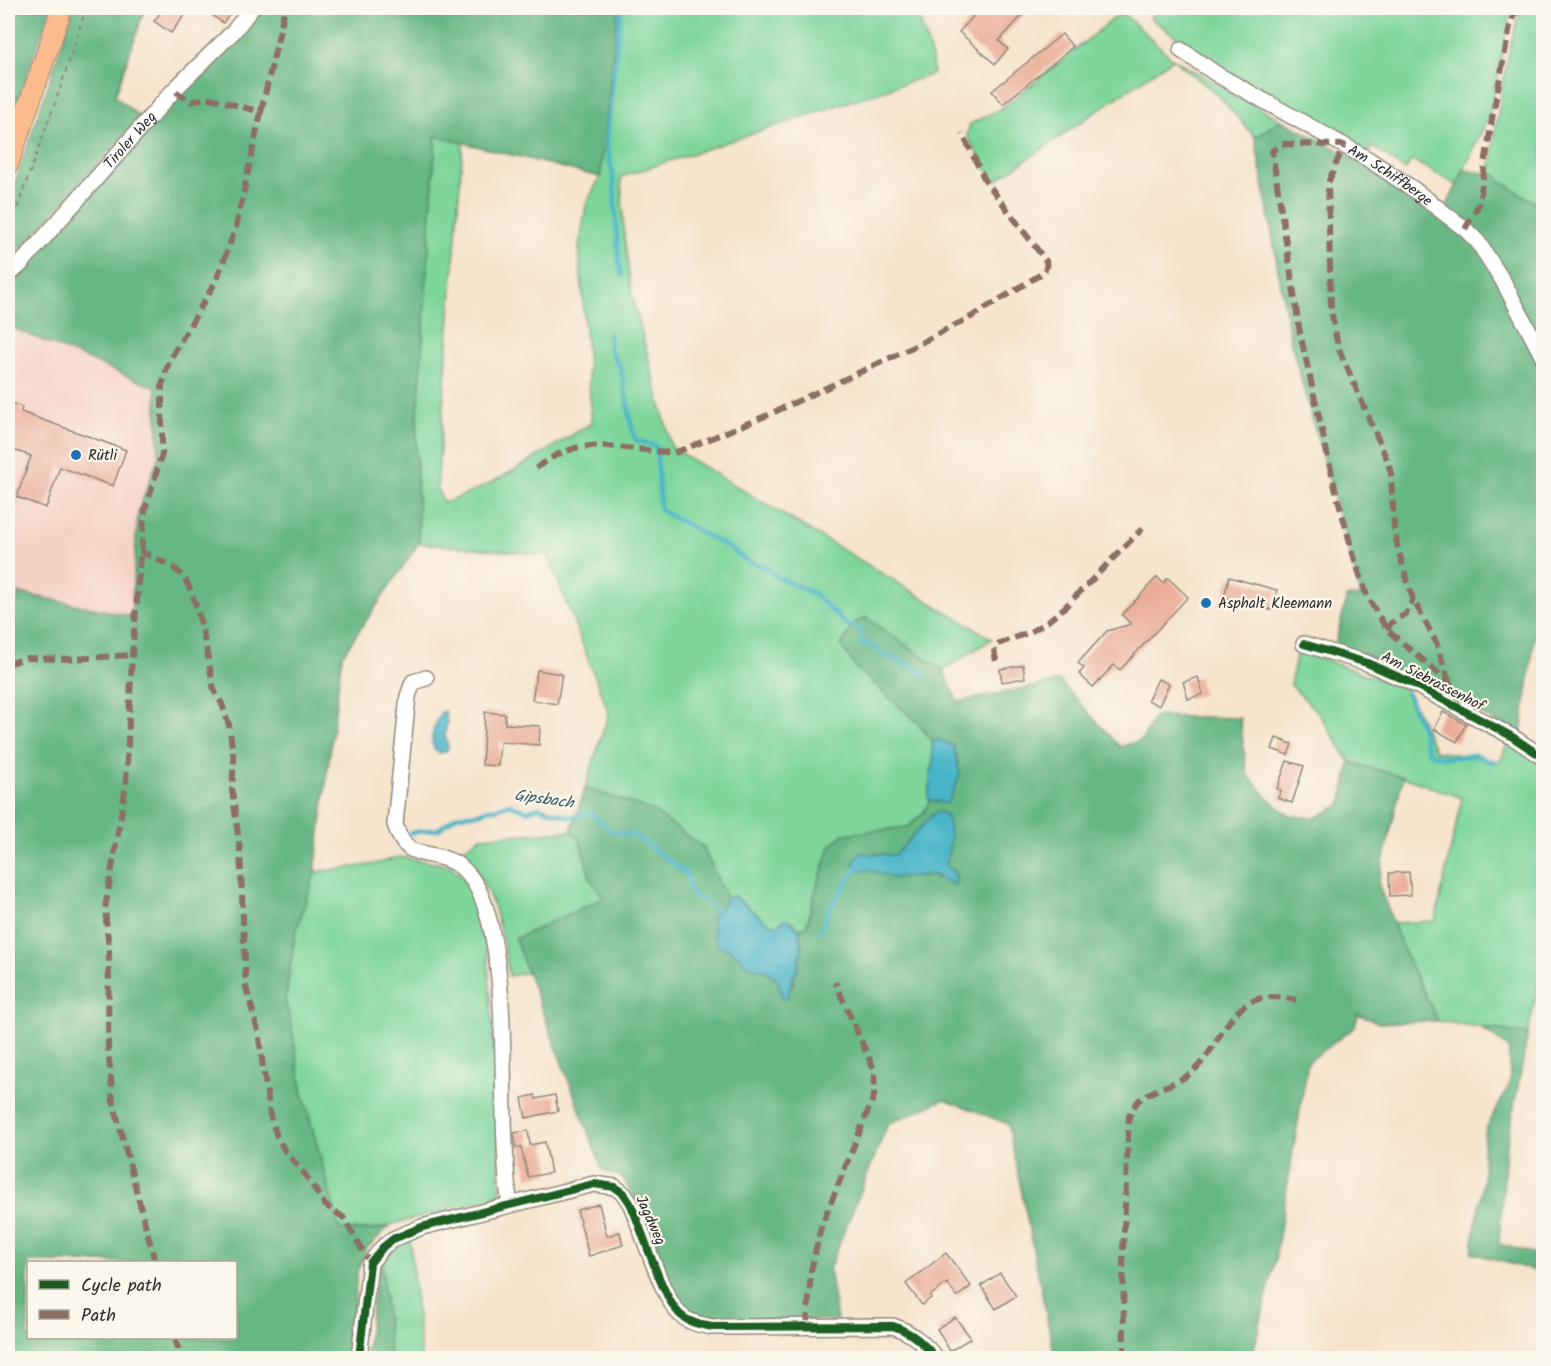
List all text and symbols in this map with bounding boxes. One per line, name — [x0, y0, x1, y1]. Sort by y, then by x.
street label: Tiroler Weg — [98, 106, 163, 175]
street label: Am Schiffberge — [1343, 139, 1438, 213]
place label: Rütli — [88, 444, 118, 468]
marker: Rütli — [69, 448, 83, 462]
place label: Asphalt Kleemann — [1218, 592, 1332, 616]
marker: Asphalt Kleemann — [1199, 596, 1213, 610]
street label: Am Siebrassenhof — [1377, 645, 1490, 719]
water label: Gipsbach — [513, 783, 576, 816]
street label: Jagdweg — [628, 1191, 672, 1249]
legend — [27, 1261, 237, 1339]
text: Cycle path — [81, 1272, 162, 1301]
text: Path — [81, 1302, 116, 1331]

